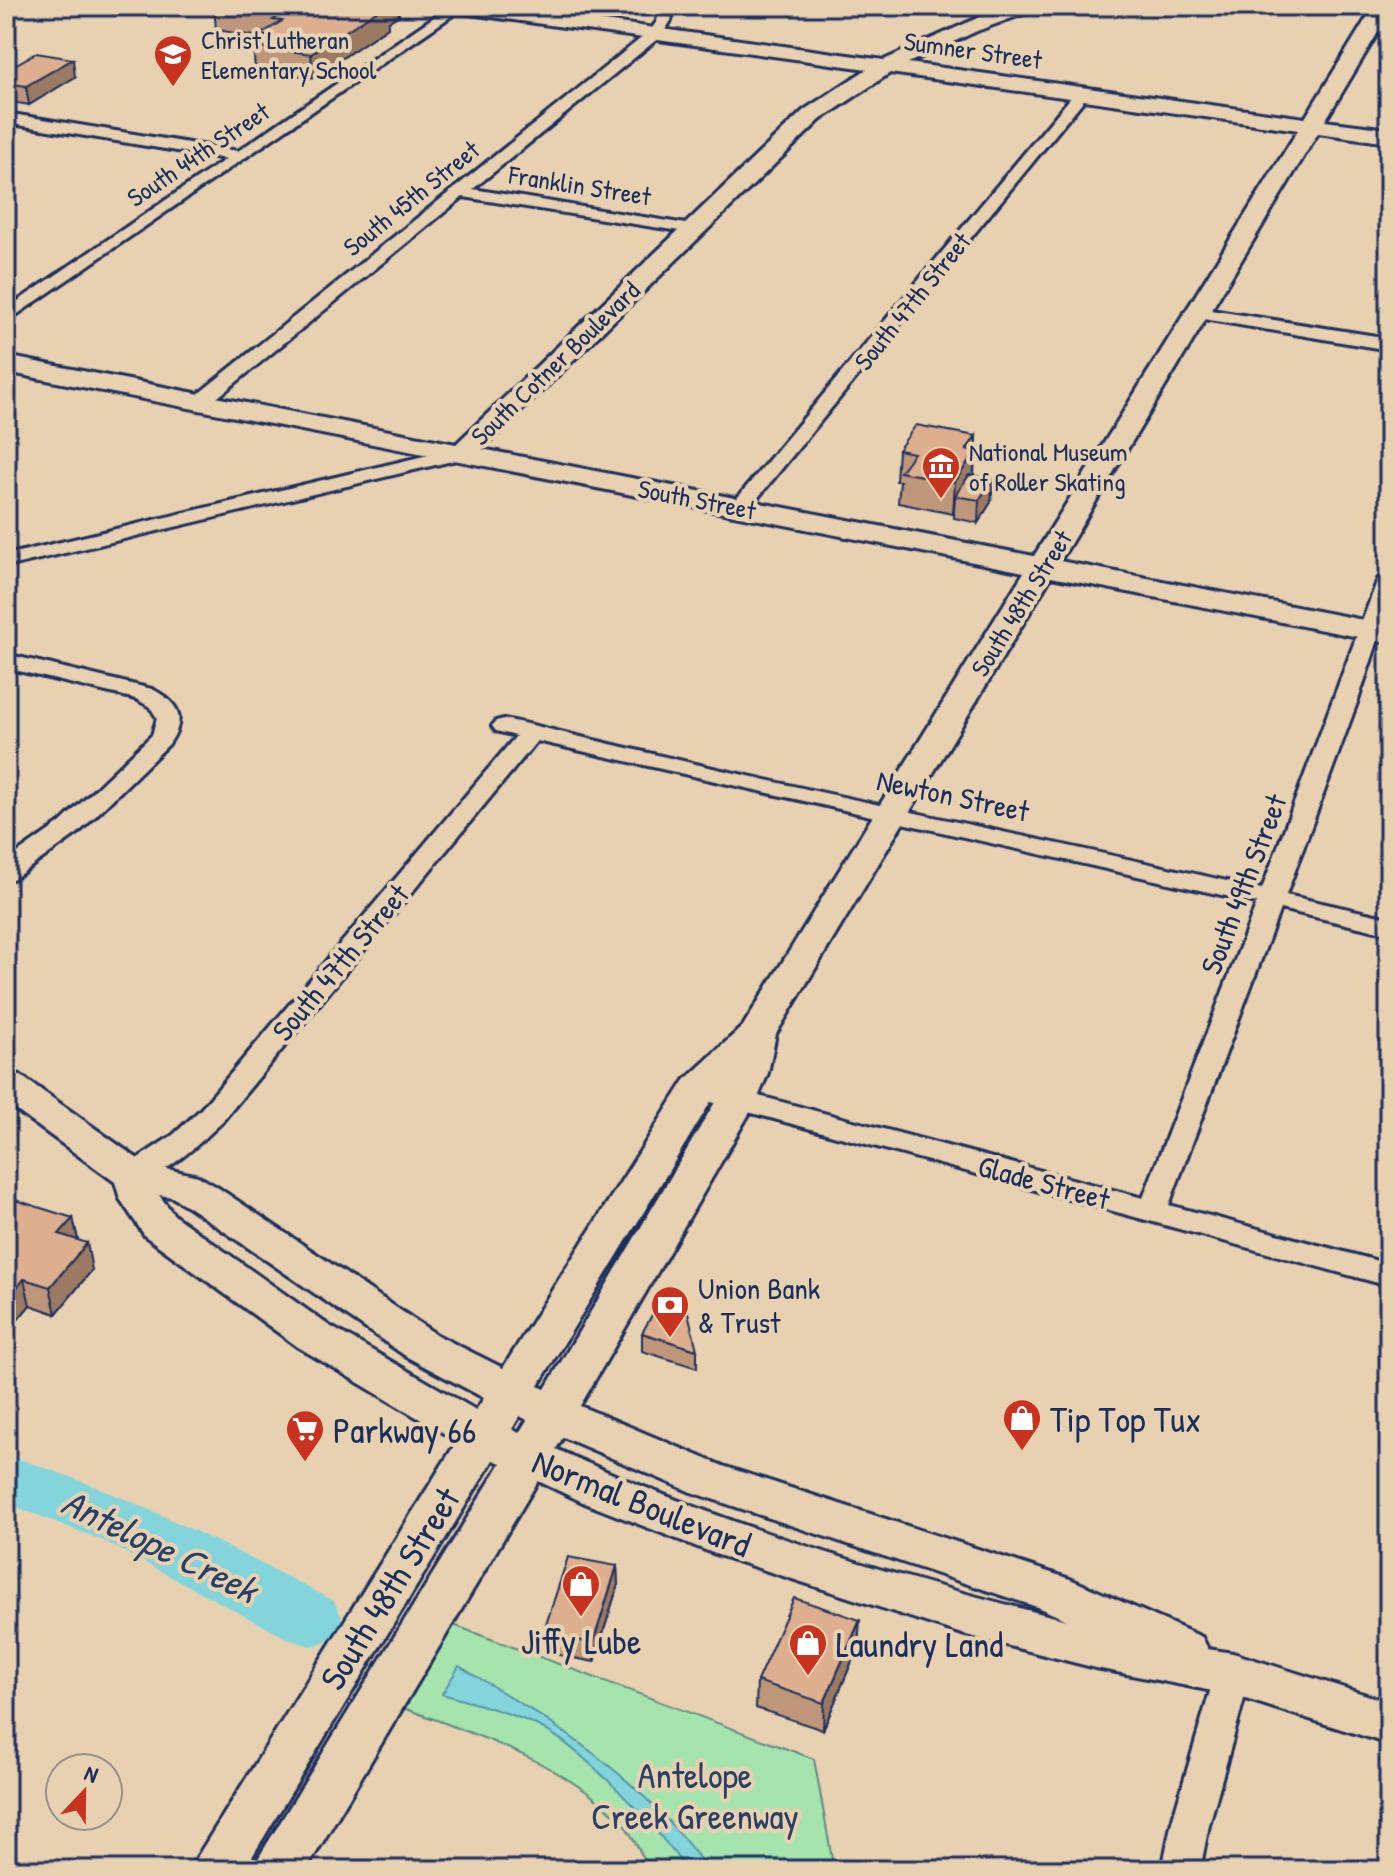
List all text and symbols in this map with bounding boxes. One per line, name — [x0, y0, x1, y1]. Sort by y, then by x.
place label: Christ Lutheran Elementary School — [201, 22, 377, 87]
street label: Sumner Street — [902, 23, 1045, 77]
school or university icon: Christ Lutheran Elementary School — [152, 33, 194, 88]
street label: South 44th Street — [120, 93, 277, 215]
street label: South 45th Street — [336, 132, 487, 264]
street label: Franklin Street — [505, 156, 655, 214]
street label: South 47th Street — [846, 224, 979, 377]
street label: South Cotner Boulevard — [463, 273, 647, 453]
place label: National Museum of Roller Skating — [969, 434, 1127, 499]
museum icon: National Museum of Roller Skating — [920, 445, 962, 500]
street label: South Street — [635, 470, 760, 528]
street label: South 48th Street — [962, 522, 1080, 683]
street label: Newton Street — [873, 759, 1033, 831]
street label: South 49th Street — [1190, 788, 1296, 980]
street label: South 47th Street — [263, 875, 418, 1049]
street label: Glade Street — [974, 1145, 1115, 1219]
place label: Union Bank & Trust — [698, 1268, 820, 1342]
bank icon: Union Bank & Trust — [649, 1284, 691, 1339]
place label: Tip Top Tux — [1050, 1394, 1201, 1443]
shop icon: Tip Top Tux — [1001, 1397, 1043, 1452]
place label: Parkway 66 — [333, 1405, 476, 1454]
supermarket icon: Parkway 66 — [284, 1408, 326, 1463]
street label: Normal Boulevard — [526, 1436, 758, 1568]
water label: Antelope Creek — [54, 1475, 269, 1616]
street label: South 48th Street — [307, 1477, 471, 1698]
shop icon: Jiffy Lube — [560, 1563, 602, 1618]
place label: Jiffy Lube — [521, 1616, 641, 1665]
place label: Laundry Land — [836, 1619, 1003, 1668]
shop icon: Laundry Land — [787, 1622, 829, 1677]
park label: Antelope Creek Greenway — [591, 1750, 799, 1840]
north arrow — [44, 1752, 124, 1832]
text: N — [80, 1757, 103, 1790]

